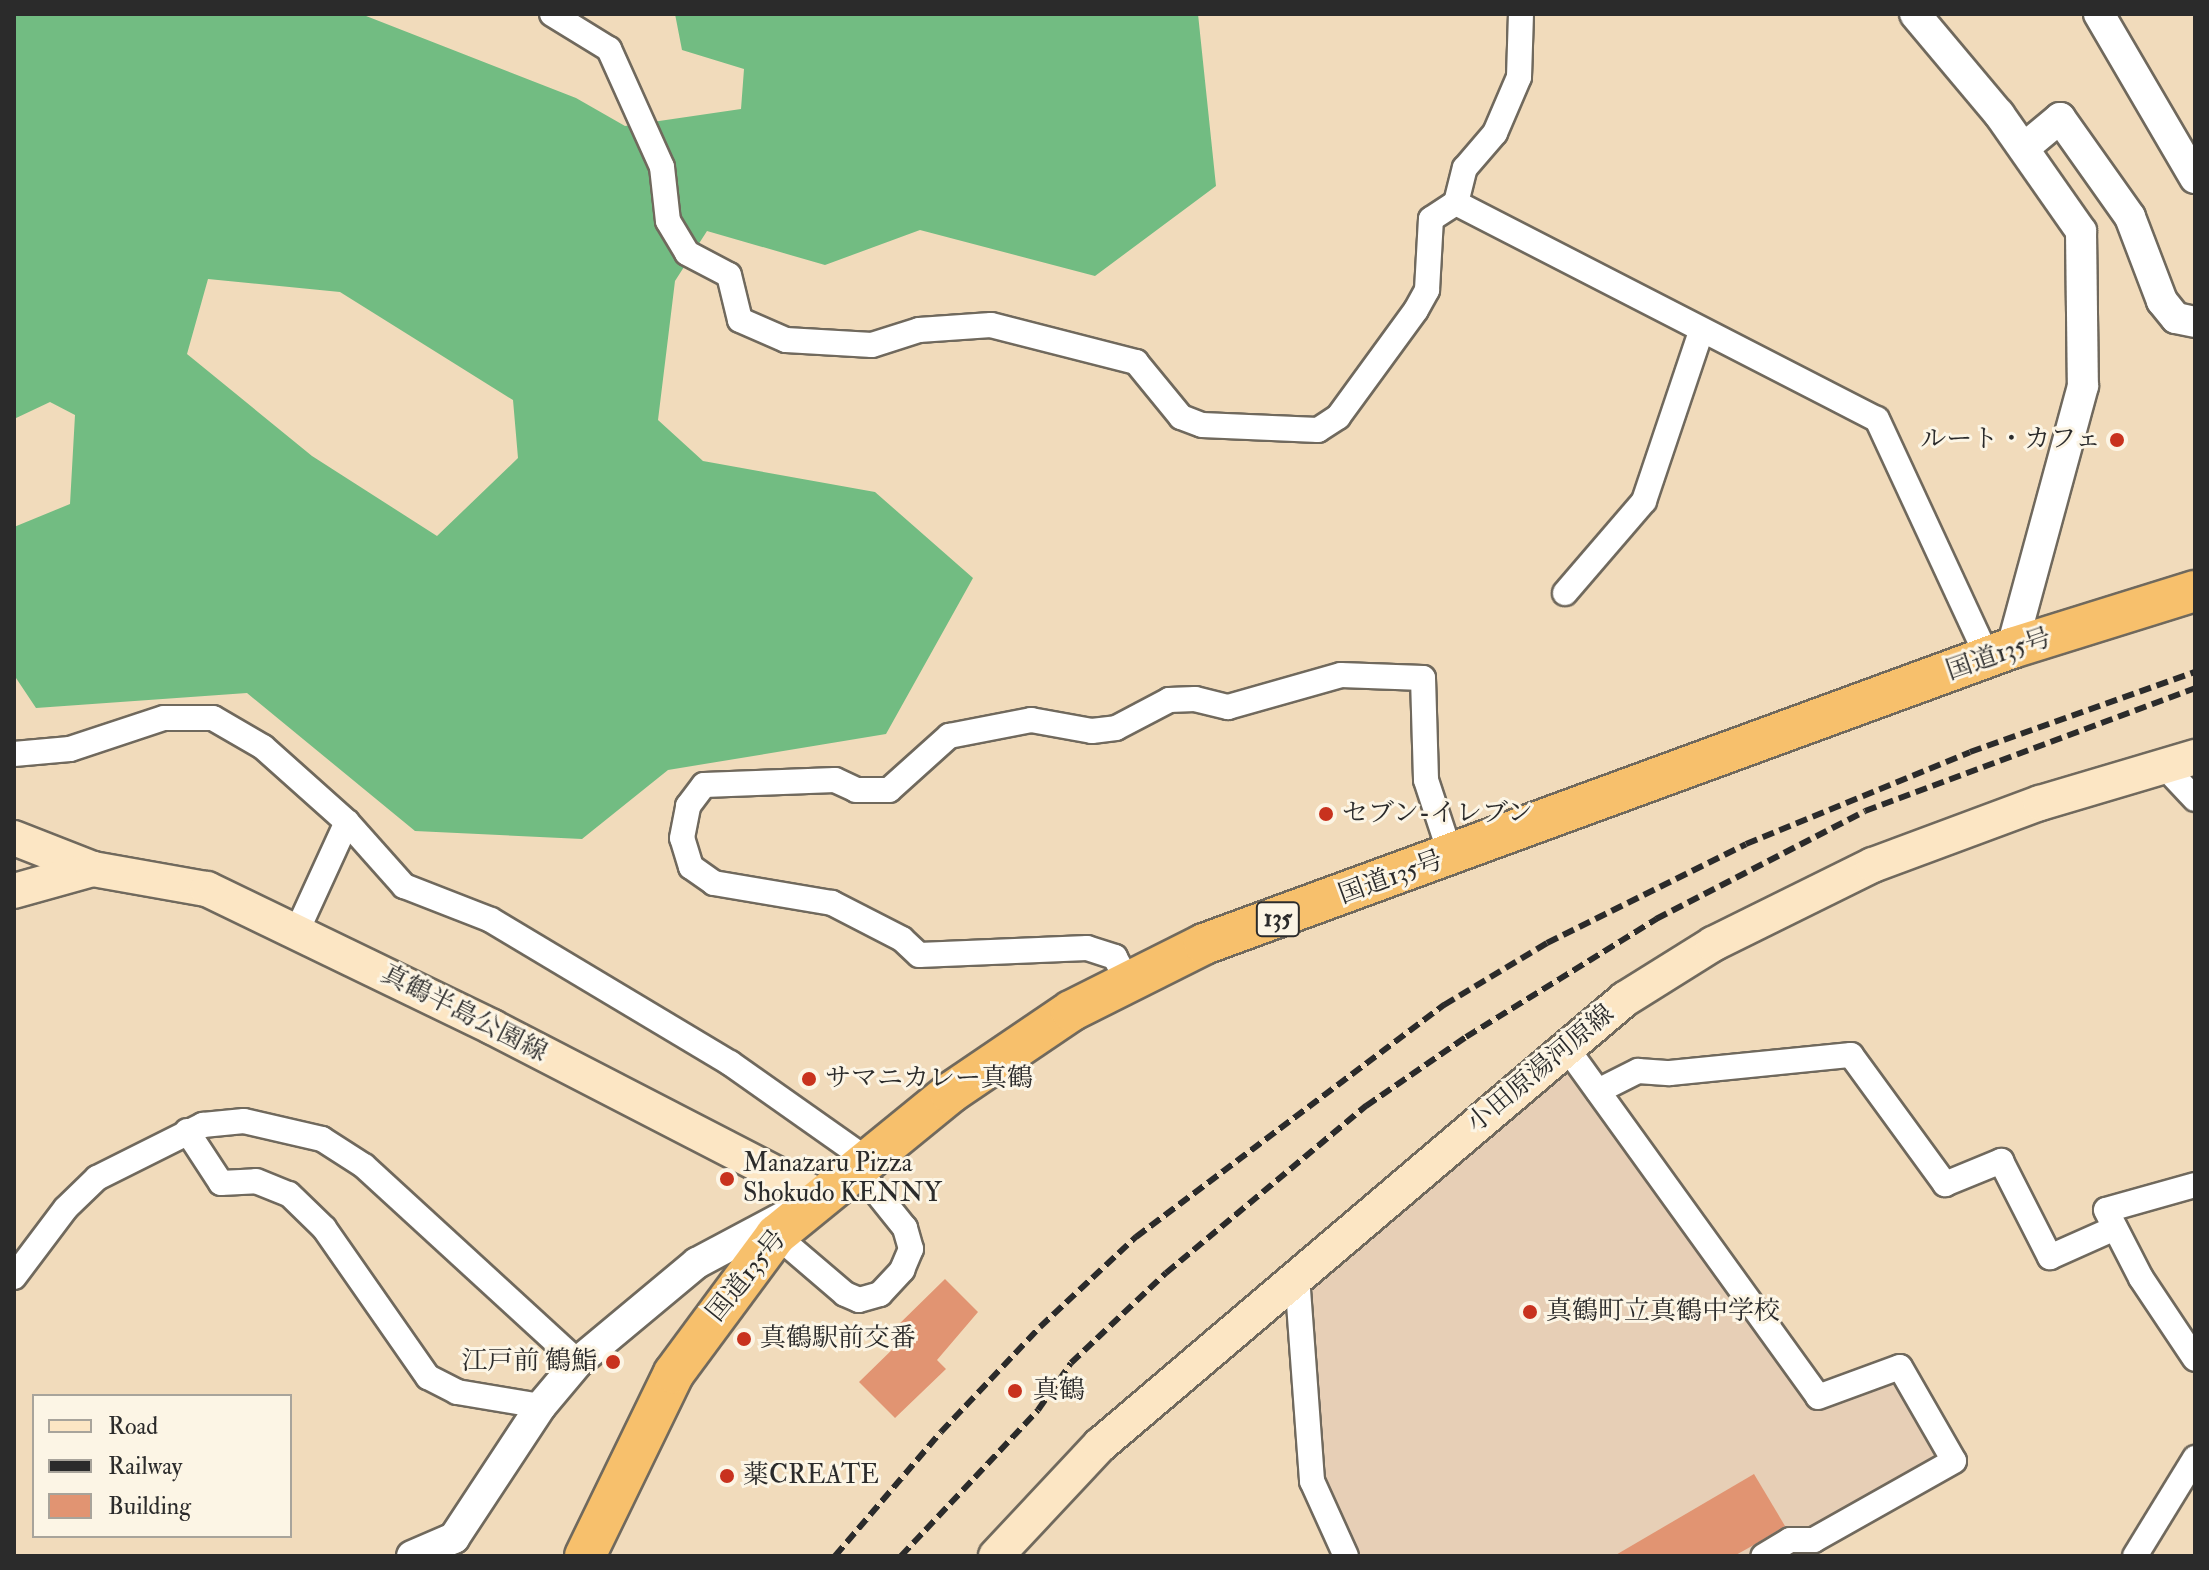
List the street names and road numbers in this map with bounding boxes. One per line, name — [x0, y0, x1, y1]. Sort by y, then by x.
street label: 国道135号 — [1943, 623, 2055, 687]
street label: 国道135号 — [1335, 845, 1447, 911]
road number: 135 — [1254, 899, 1302, 939]
street label: 真鶴半島公園線 — [376, 959, 552, 1069]
street label: 小田原湯河原線 — [1461, 999, 1621, 1139]
street label: 国道135号 — [701, 1224, 793, 1328]

